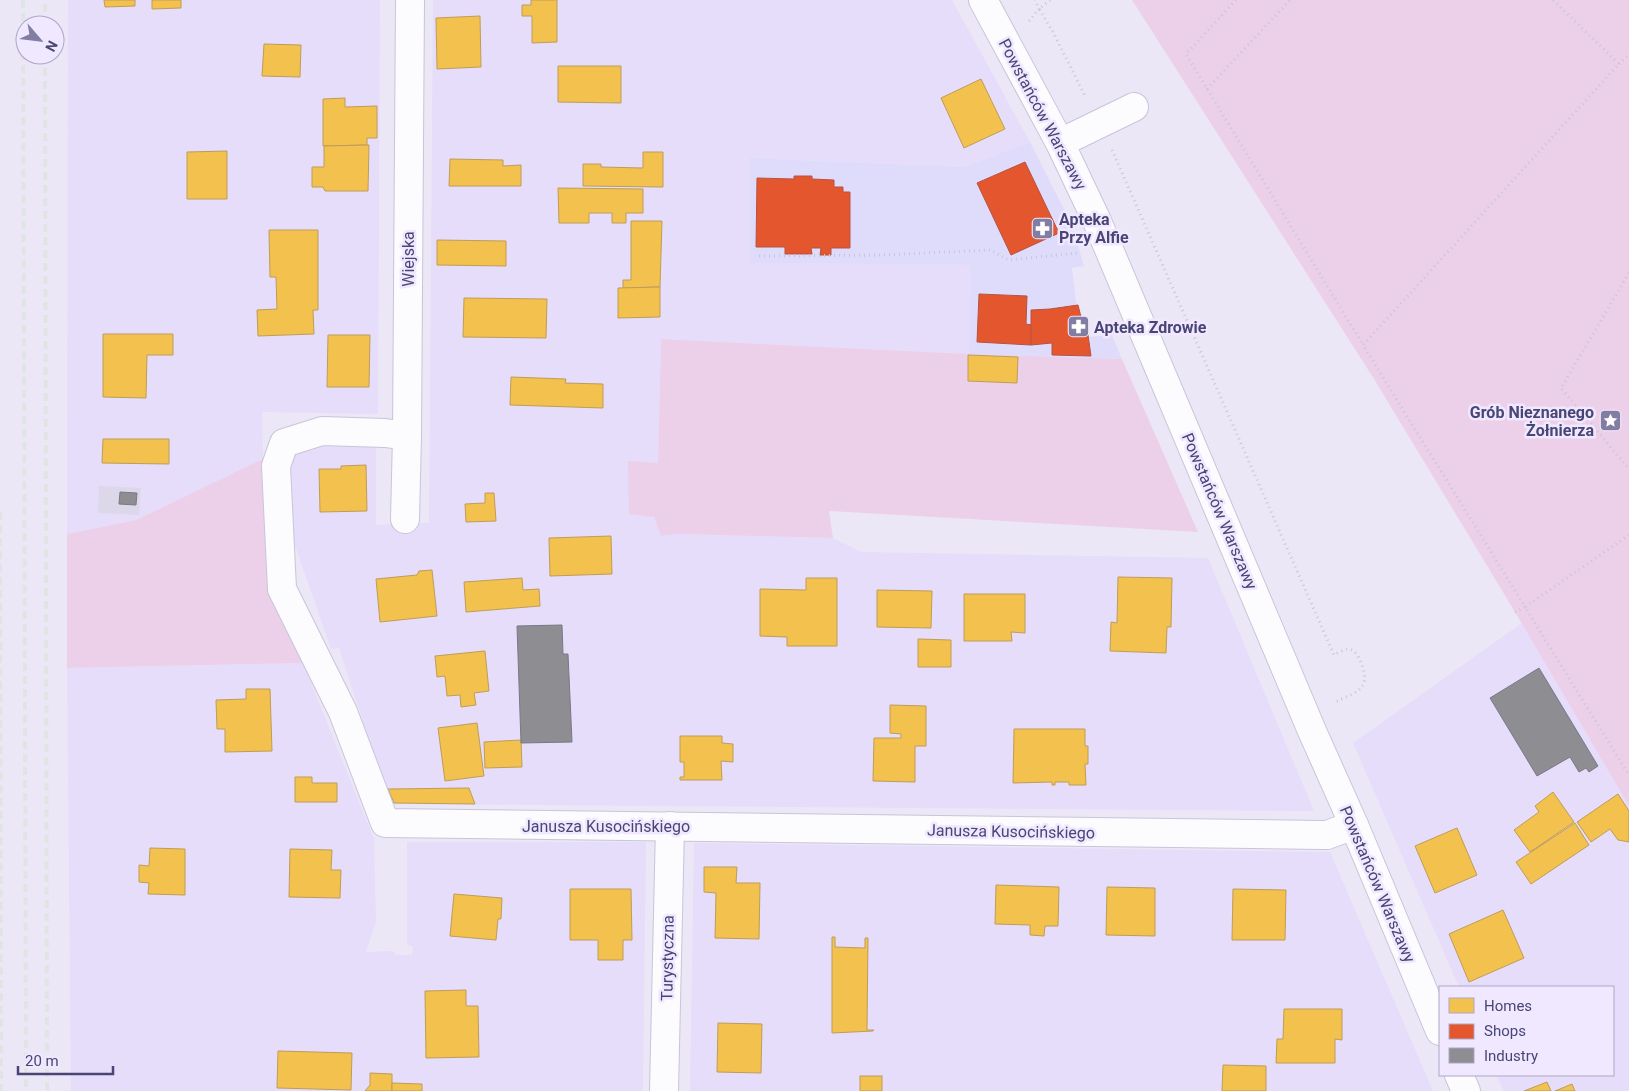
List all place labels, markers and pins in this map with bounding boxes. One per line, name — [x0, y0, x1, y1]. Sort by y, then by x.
place label: Apteka Przy Alfie — [1059, 210, 1129, 247]
pharmacy icon: Apteka Przy Alfie — [1031, 216, 1055, 240]
pharmacy icon: Apteka Zdrowie — [1066, 315, 1090, 339]
place label: Apteka Zdrowie — [1094, 318, 1207, 337]
place label: Grób Nieznanego Żołnierza — [1470, 403, 1594, 440]
place icon: Grób Nieznanego Żołnierza — [1598, 409, 1622, 433]

